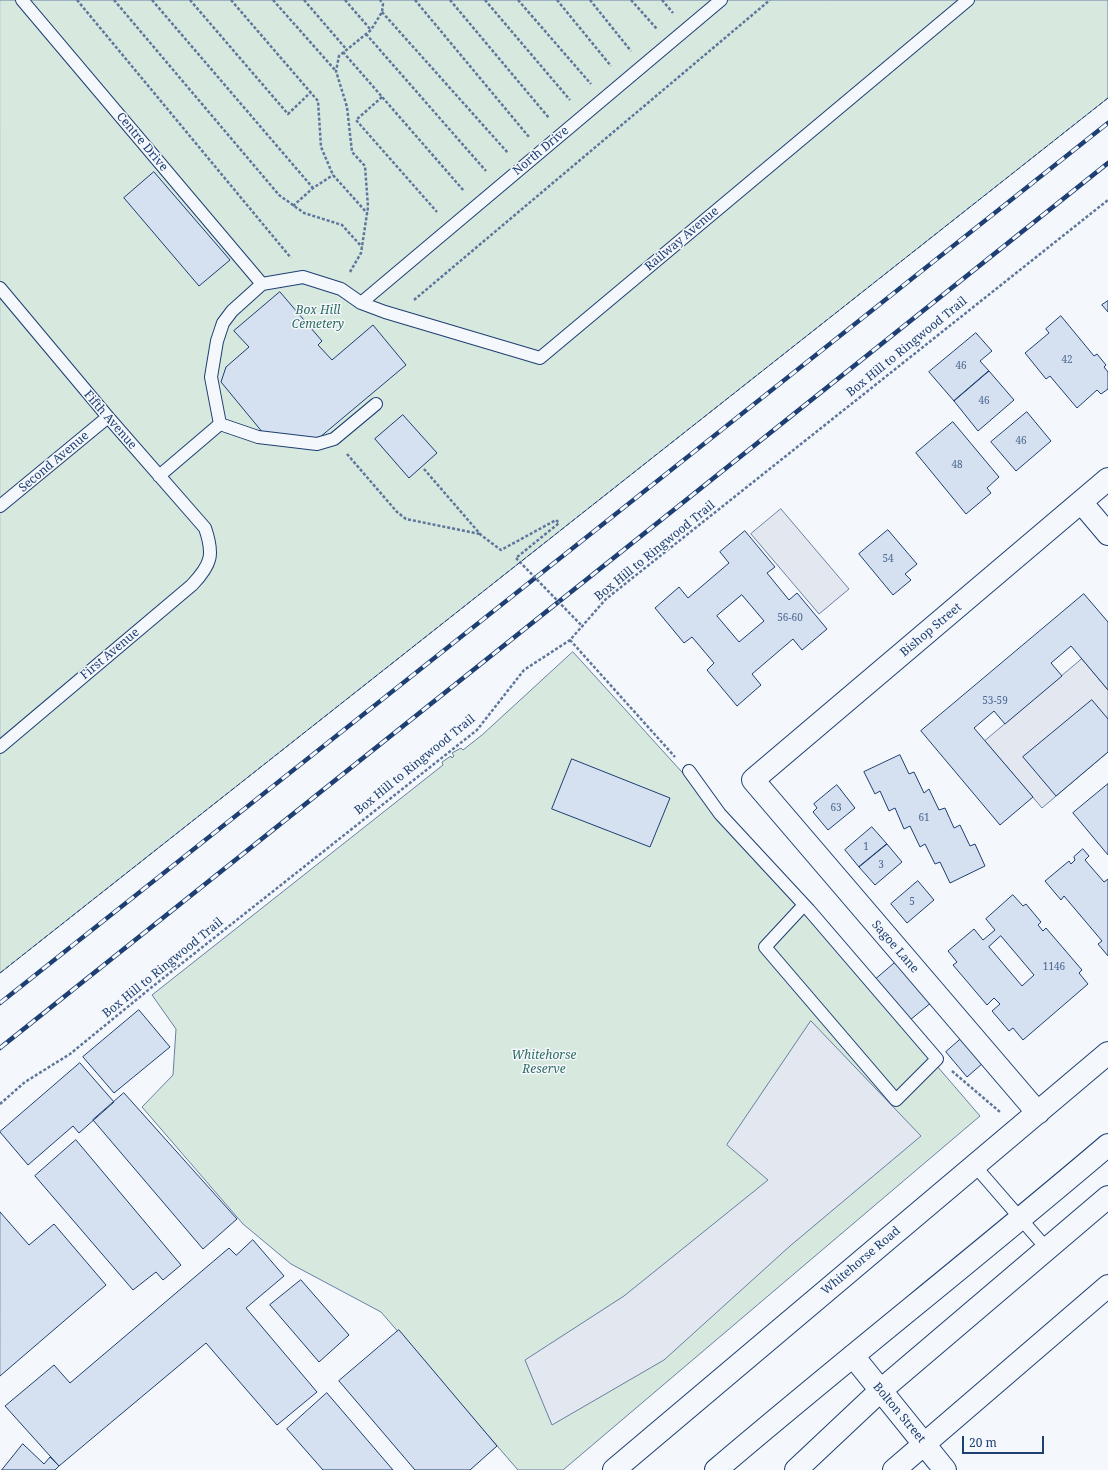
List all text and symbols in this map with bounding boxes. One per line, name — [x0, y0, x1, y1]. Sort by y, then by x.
street label: Centre Drive — [113, 110, 171, 174]
street label: North Drive — [510, 124, 572, 178]
street label: Railway Avenue — [642, 204, 722, 274]
street label: Box Hill to Ringwood Trail — [844, 294, 970, 400]
park label: Box Hill Cemetery — [292, 304, 344, 332]
house number: 42 — [1061, 354, 1073, 366]
house number: 46 — [955, 360, 967, 372]
street label: Fifth Avenue — [81, 388, 139, 452]
house number: 46 — [978, 395, 990, 407]
street label: Second Avenue — [16, 429, 92, 495]
house number: 46 — [1015, 435, 1027, 447]
house number: 48 — [951, 459, 963, 471]
street label: Box Hill to Ringwood Trail — [592, 498, 718, 604]
house number: 54 — [882, 553, 894, 565]
street label: Bishop Street — [897, 600, 965, 660]
house number: 56-60 — [777, 612, 803, 624]
street label: First Avenue — [78, 625, 142, 683]
house number: 53-59 — [982, 695, 1008, 707]
street label: Box Hill to Ringwood Trail — [352, 712, 478, 818]
house number: 63 — [830, 802, 842, 814]
house number: 61 — [918, 812, 930, 824]
house number: 1 — [863, 841, 869, 853]
house number: 3 — [878, 859, 884, 871]
house number: 5 — [909, 896, 915, 908]
street label: Box Hill to Ringwood Trail — [100, 915, 226, 1021]
street label: Sagoe Lane — [868, 918, 922, 976]
house number: 1146 — [1043, 961, 1065, 973]
park label: Whitehorse Reserve — [512, 1049, 576, 1077]
street label: Whitehorse Road — [819, 1224, 903, 1298]
street label: Bolton Street — [870, 1380, 928, 1446]
scale bar — [964, 1428, 1046, 1454]
text: 20 m — [969, 1434, 997, 1451]

